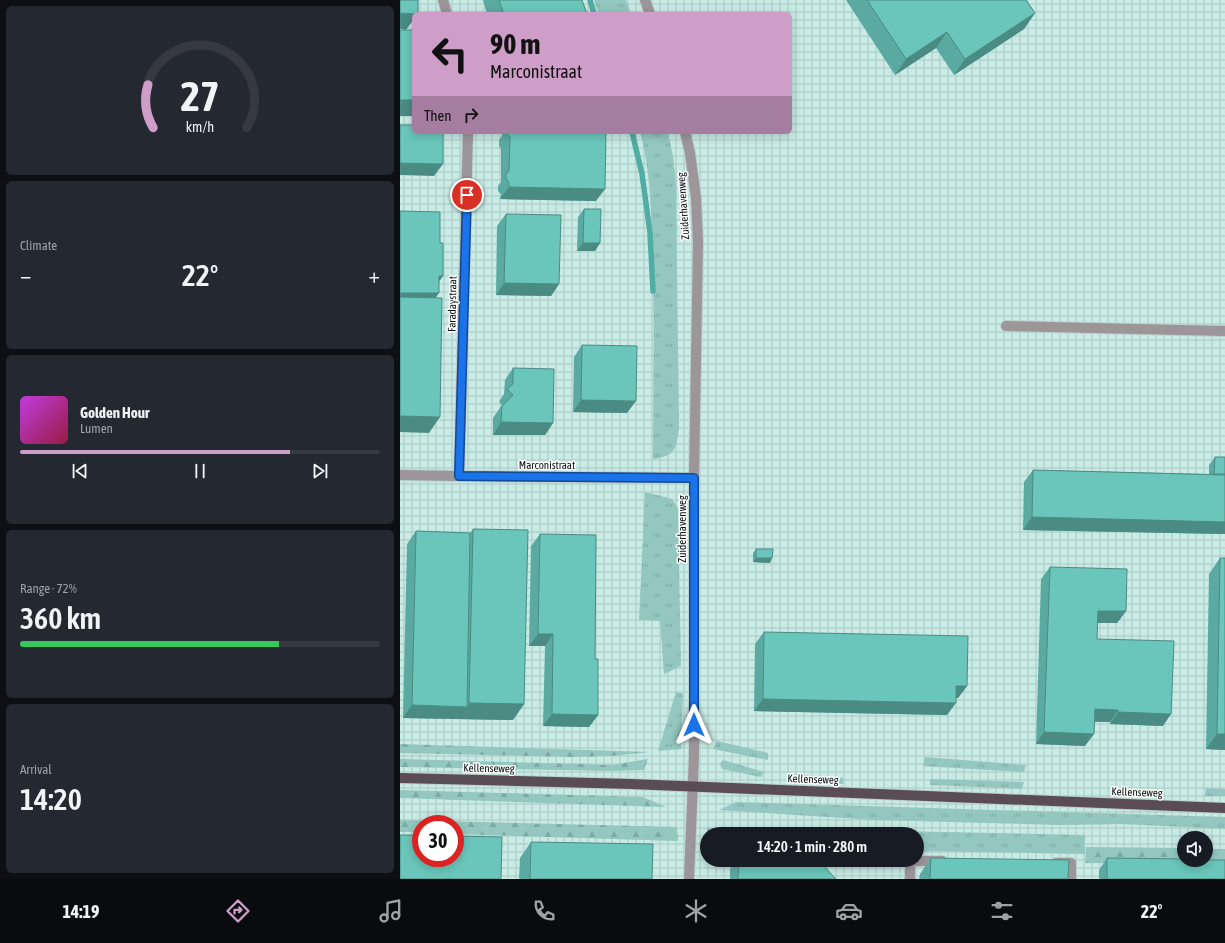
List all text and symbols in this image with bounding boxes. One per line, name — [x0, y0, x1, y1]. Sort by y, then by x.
icon: left — [424, 28, 476, 80]
text: 90 m — [490, 28, 540, 60]
text: Marconistraat — [490, 61, 582, 82]
text: 27 — [180, 72, 220, 120]
icon: right — [460, 104, 482, 126]
text: Then — [424, 107, 452, 124]
text: km/h — [186, 119, 214, 135]
street label: Zuiderhavenweg — [675, 172, 691, 240]
pin — [450, 178, 484, 212]
icon: arrive — [456, 184, 478, 206]
text: Climate — [20, 238, 57, 253]
text: 22° — [182, 258, 218, 292]
text: − — [20, 262, 31, 288]
text: + — [369, 262, 380, 288]
street label: Faradaystraat — [446, 276, 458, 332]
text: Golden Hour — [80, 404, 150, 421]
text: Lumen — [80, 421, 113, 436]
street label: Marconistraat — [519, 459, 575, 471]
icon: previous — [69, 460, 91, 482]
icon: pause — [189, 460, 211, 482]
icon: next — [309, 460, 331, 482]
street label: Zuiderhavenweg — [676, 495, 688, 563]
text: Range · 72% — [20, 581, 77, 596]
text: 360 km — [20, 601, 101, 635]
position arrow — [673, 704, 715, 746]
text: Arrival — [20, 762, 52, 777]
street label: Kellenseweg — [463, 762, 515, 774]
street label: Kellenseweg — [787, 772, 839, 786]
text: 14:20 — [20, 782, 82, 816]
street label: Kellenseweg — [1111, 785, 1163, 799]
speed limit sign: 30 — [412, 815, 464, 867]
map controls — [1177, 831, 1213, 867]
button: sound — [1177, 831, 1213, 867]
text: 14:20 · 1 min · 280 m — [757, 838, 867, 855]
icon: directions — [224, 897, 252, 925]
icon: music — [377, 897, 405, 925]
icon: phone — [530, 897, 558, 925]
icon: climate — [682, 897, 710, 925]
icon: car — [835, 897, 863, 925]
icon: filters — [988, 897, 1016, 925]
text: 14:19 — [62, 901, 99, 922]
text: 22° — [1141, 901, 1163, 922]

